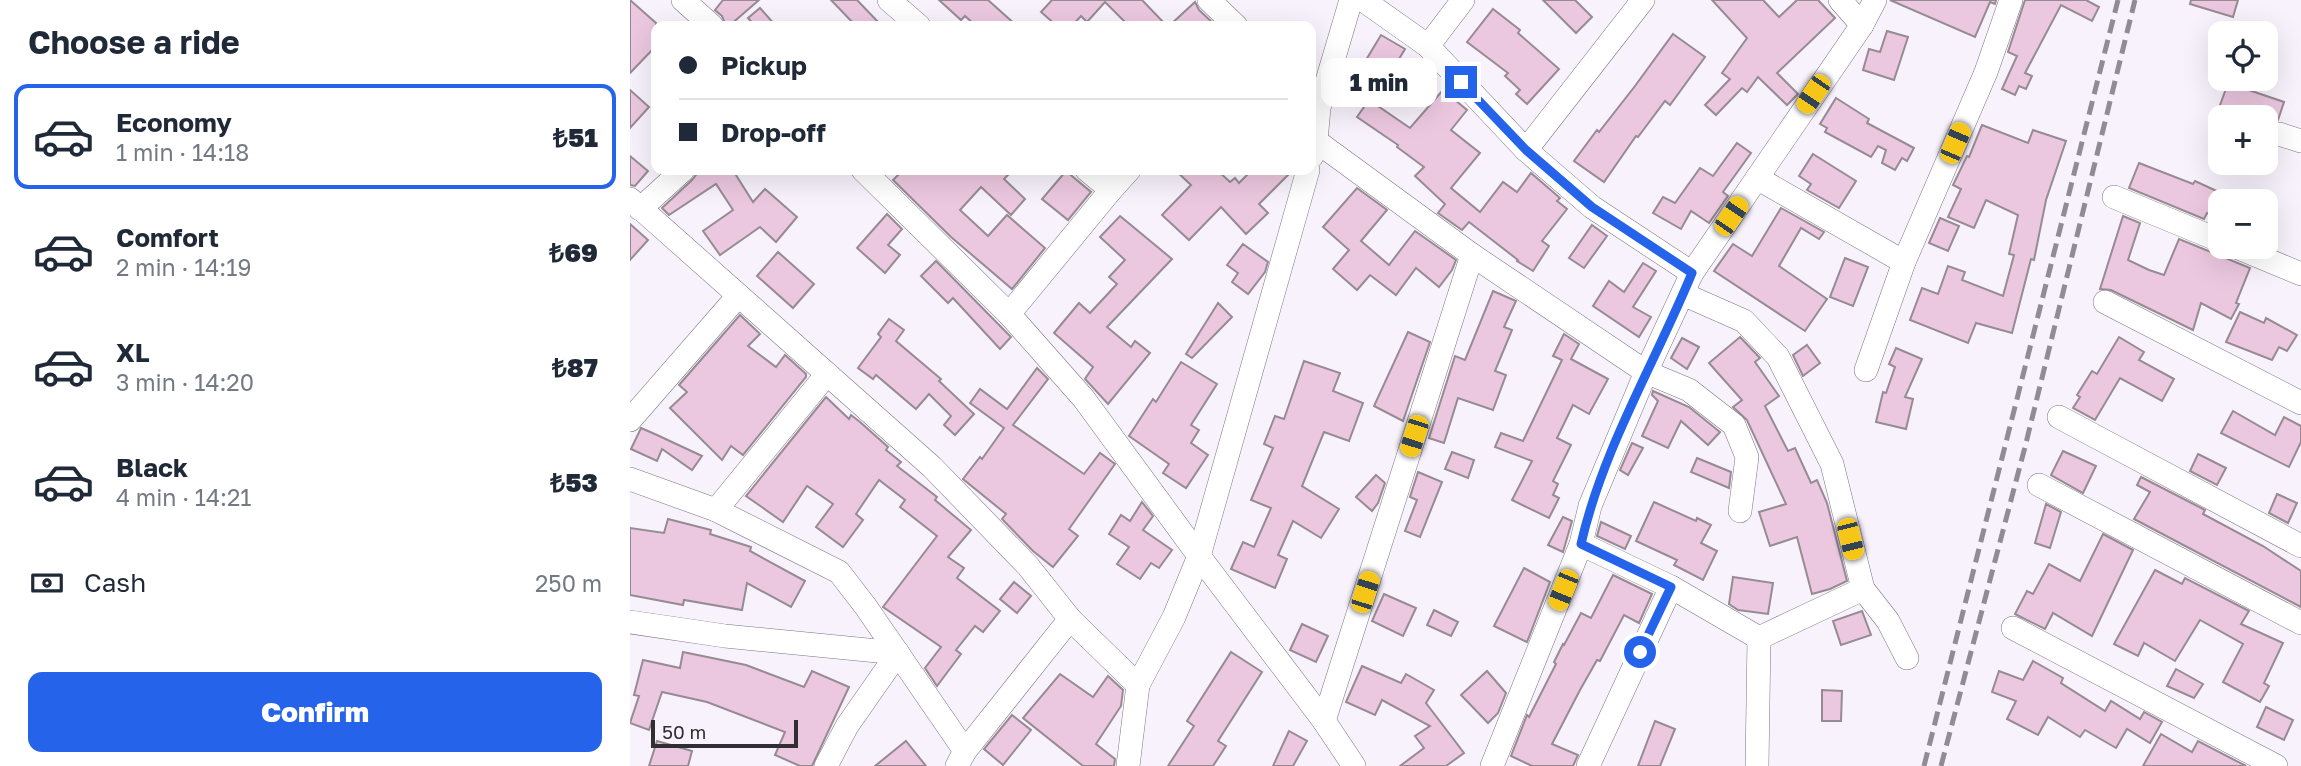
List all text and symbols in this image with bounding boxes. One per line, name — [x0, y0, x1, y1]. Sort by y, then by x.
map controls — [2208, 21, 2278, 259]
button: locate — [2208, 21, 2278, 91]
text: Choose a ride — [28, 23, 240, 61]
text: Pickup — [721, 50, 807, 81]
callout: 1 min — [1321, 57, 1436, 106]
route end — [1445, 66, 1477, 98]
text: 1 min — [1350, 68, 1408, 96]
car — [1793, 71, 1834, 117]
icon: car — [32, 105, 95, 168]
button: + — [2208, 105, 2278, 175]
text: Economy — [116, 107, 232, 138]
text: Drop-off — [721, 117, 826, 148]
car — [1938, 120, 1973, 166]
text: ₺51 — [553, 122, 598, 153]
text: 1 min · 14:18 — [116, 138, 249, 166]
button: − — [2208, 189, 2278, 259]
car — [1711, 193, 1752, 239]
icon: car — [32, 220, 95, 283]
text: Comfort — [116, 222, 219, 253]
text: ₺69 — [549, 237, 598, 268]
text: 2 min · 14:19 — [116, 253, 251, 281]
icon: car — [32, 335, 95, 398]
text: XL — [116, 337, 150, 368]
text: ₺87 — [552, 352, 598, 383]
text: 3 min · 14:20 — [116, 368, 254, 396]
car — [1398, 413, 1431, 459]
icon: car — [32, 450, 95, 513]
text: Black — [116, 452, 188, 483]
text: ₺53 — [550, 467, 598, 498]
text: 4 min · 14:21 — [116, 483, 251, 511]
car — [1835, 516, 1866, 562]
icon: cash — [28, 564, 66, 602]
text: Cash — [84, 567, 146, 598]
car — [1546, 567, 1581, 613]
text: 250 m — [535, 569, 602, 597]
car — [1349, 569, 1382, 615]
route start — [1624, 636, 1656, 668]
button: Confirm — [28, 672, 602, 752]
scale bar — [651, 717, 798, 749]
text: 50 m — [662, 720, 706, 743]

